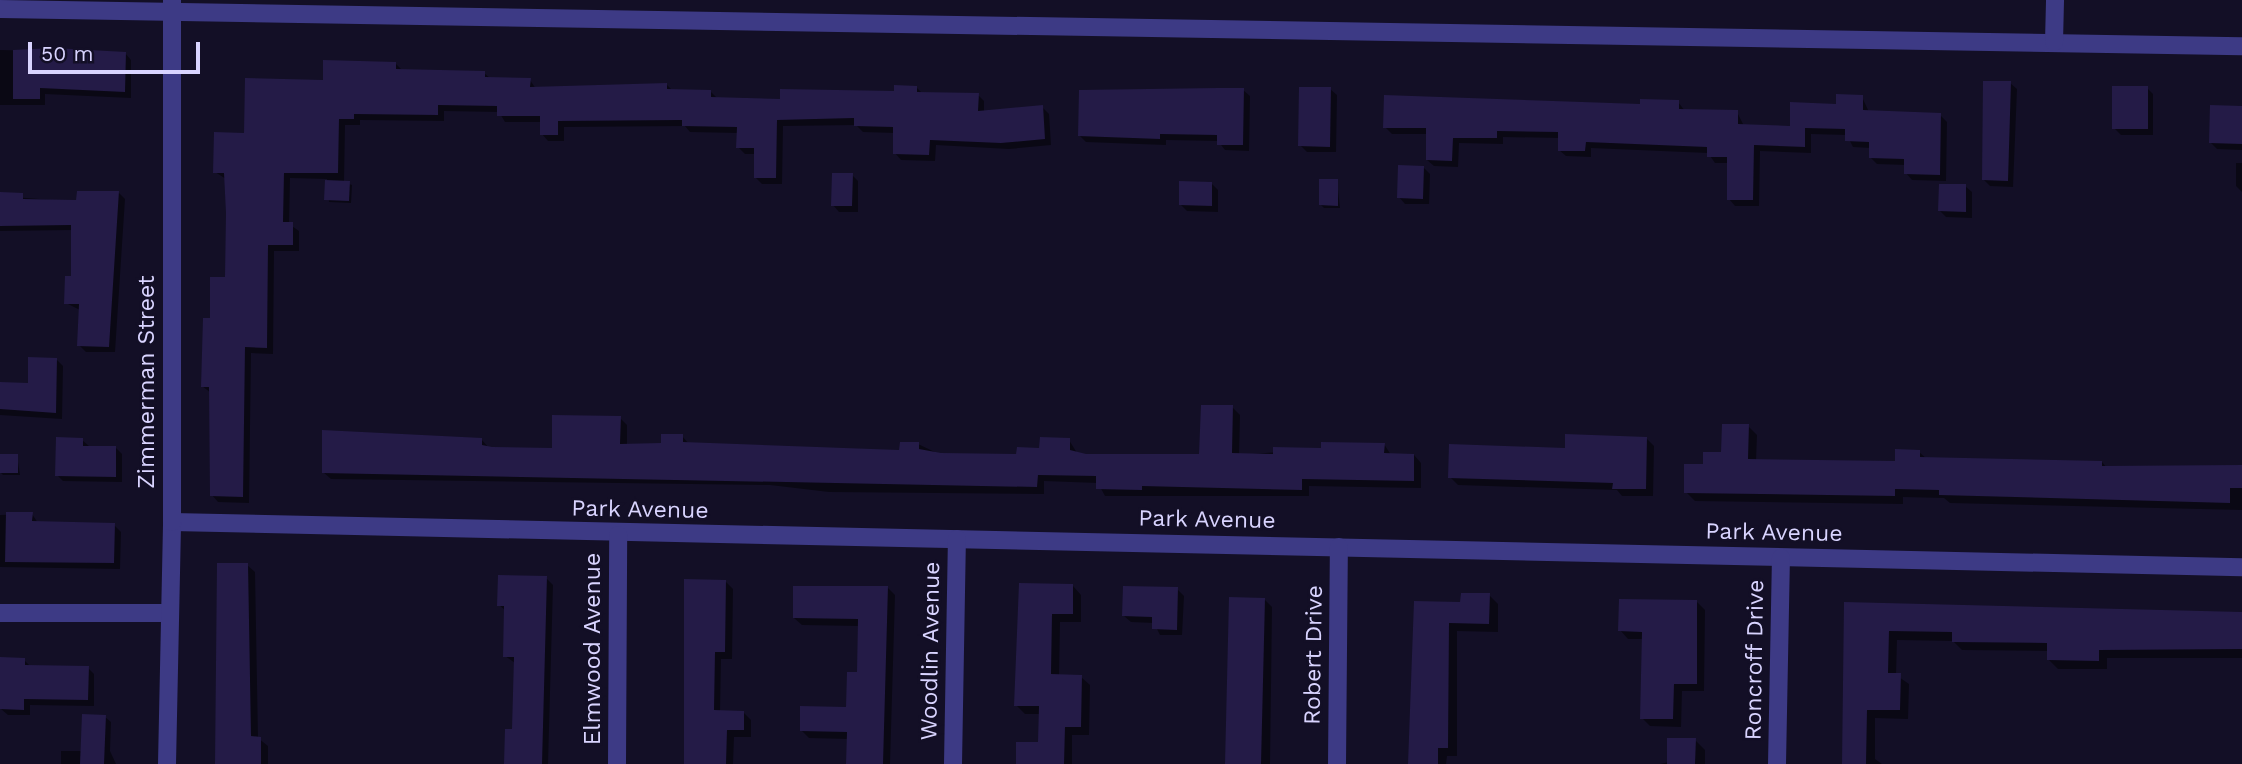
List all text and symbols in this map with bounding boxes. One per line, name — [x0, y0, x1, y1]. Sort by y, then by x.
scale bar — [32, 28, 203, 72]
text: 50 m — [41, 41, 93, 66]
street label: Zimmerman Street — [133, 275, 161, 489]
street label: Park Avenue — [570, 495, 710, 525]
street label: Park Avenue — [1137, 505, 1277, 535]
street label: Park Avenue — [1704, 518, 1844, 548]
street label: Elmwood Avenue — [579, 552, 607, 746]
street label: Woodlin Avenue — [916, 561, 946, 741]
street label: Roncroff Drive — [1740, 579, 1770, 741]
street label: Robert Drive — [1299, 585, 1329, 725]

